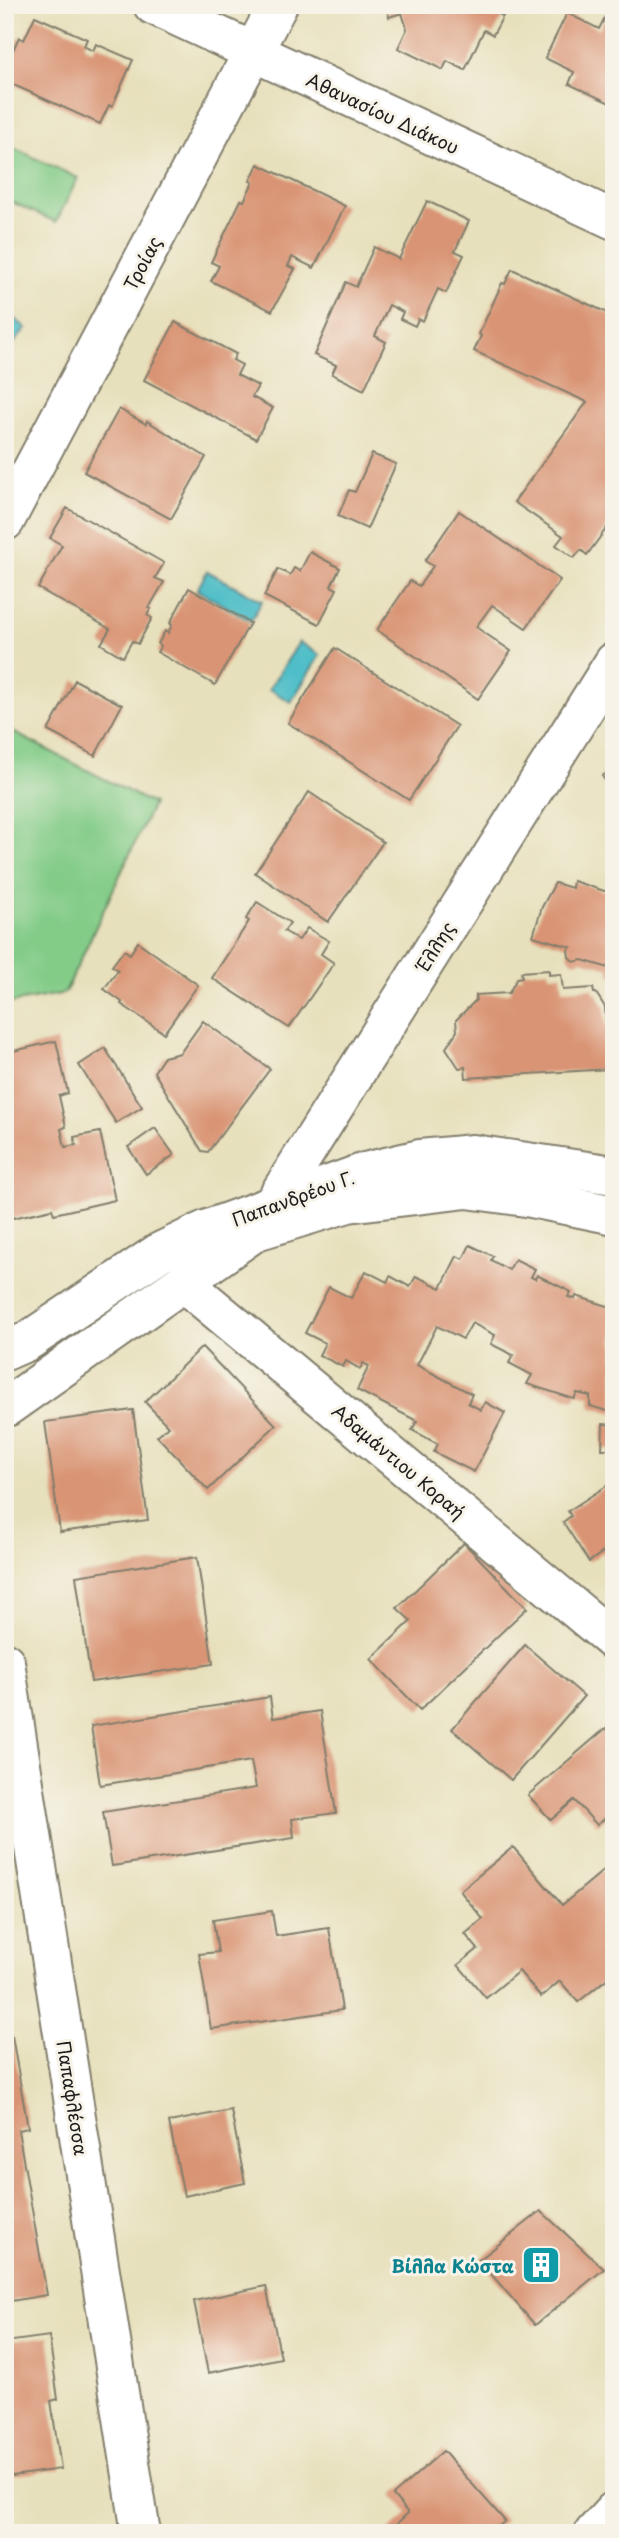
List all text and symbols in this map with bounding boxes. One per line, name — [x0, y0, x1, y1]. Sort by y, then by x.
street label: Αθανασίου Διάκου — [302, 66, 464, 160]
street label: Τροίας — [117, 231, 167, 295]
street label: Έλλης — [408, 916, 461, 978]
street label: Παπανδρέου Γ. — [228, 1163, 358, 1233]
street label: Αδαμάντιου Κοραή — [327, 1397, 471, 1525]
street label: Παπαφλέσσα — [51, 2039, 95, 2158]
building icon: Βίλλα Κώστα — [520, 2244, 562, 2286]
place label: Βίλλα Κώστα — [391, 2252, 514, 2279]

